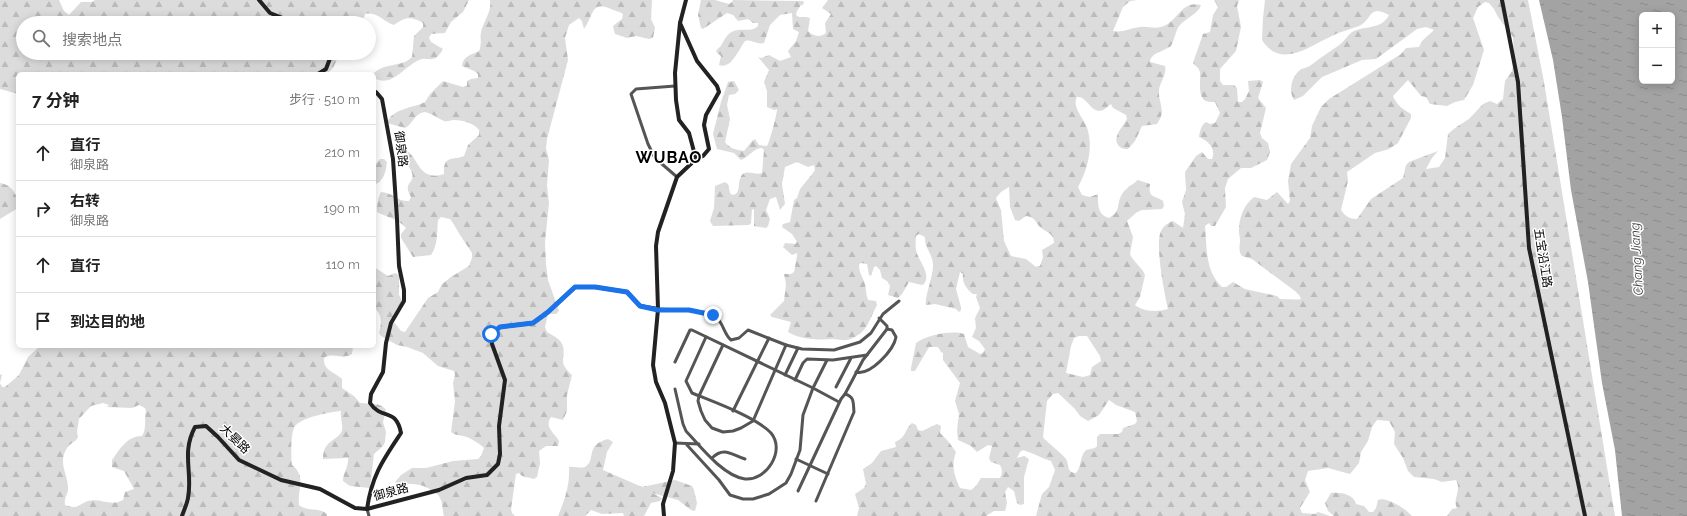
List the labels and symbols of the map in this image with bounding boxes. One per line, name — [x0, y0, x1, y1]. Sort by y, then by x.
street label: 御泉路 — [392, 130, 410, 168]
district label: WUBAO — [636, 148, 702, 167]
water label: Chang Jiang — [1627, 222, 1646, 296]
street label: 五宝沿江路 — [1531, 227, 1555, 289]
route end — [704, 306, 722, 324]
route start — [482, 325, 500, 343]
street label: 大晏路 — [217, 421, 253, 457]
street label: 御泉路 — [372, 481, 410, 503]

